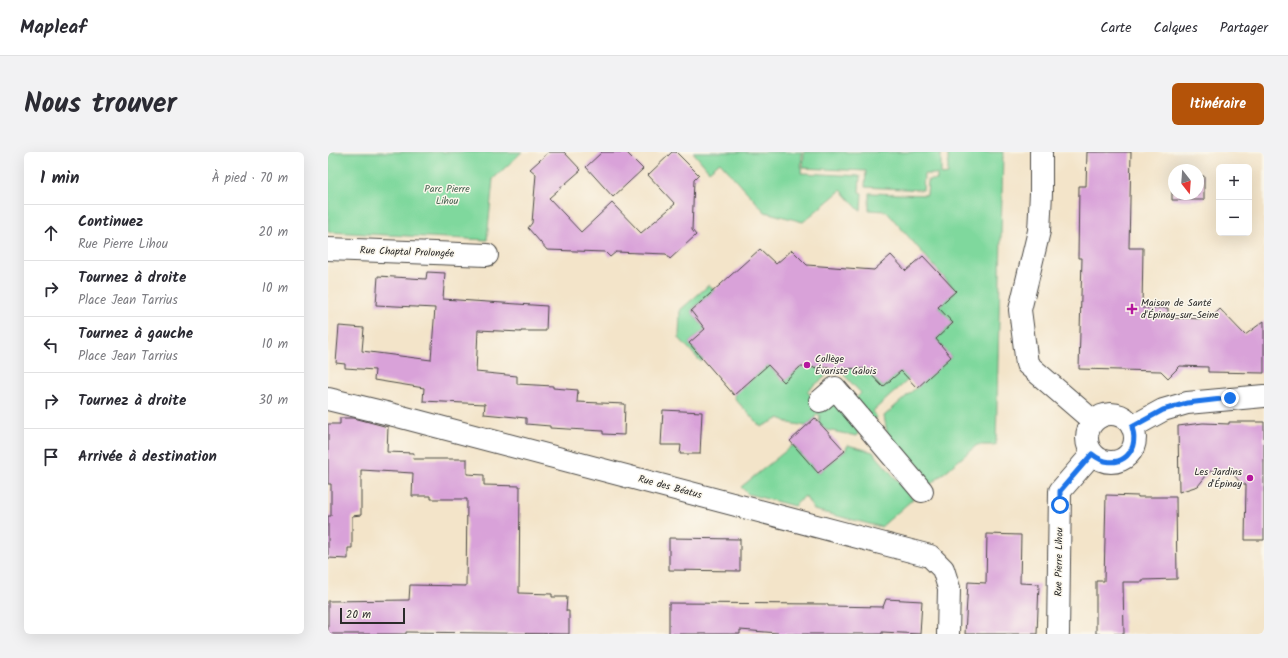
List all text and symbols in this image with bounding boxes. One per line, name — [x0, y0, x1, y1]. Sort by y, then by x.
text: Mapleaf — [20, 13, 87, 43]
text: Carte — [1100, 17, 1132, 39]
text: Calques — [1154, 17, 1198, 39]
text: Partager — [1220, 17, 1268, 39]
text: Nous trouver — [24, 82, 177, 127]
button: Itinéraire — [1172, 83, 1264, 125]
north arrow — [1168, 164, 1204, 200]
map controls — [1216, 164, 1252, 236]
button: + — [1216, 164, 1252, 200]
text: 1 min — [40, 165, 79, 192]
text: À pied · 70 m — [212, 168, 288, 189]
park label: Parc Pierre Lihou — [424, 181, 470, 209]
button: − — [1216, 200, 1252, 236]
text: Continuez — [78, 210, 143, 234]
icon: ahead — [40, 222, 62, 244]
text: 20 m — [258, 222, 288, 243]
text: Rue Pierre Lihou — [78, 234, 168, 255]
street label: Rue Chaptal Prolongée — [360, 242, 455, 262]
text: Tournez à droite — [78, 266, 186, 290]
icon: right — [40, 278, 62, 300]
text: 10 m — [262, 278, 288, 299]
text: Place Jean Tarrius — [78, 290, 178, 311]
place label: Maison de Santé d'Épinay-sur-Seine — [1141, 295, 1219, 323]
marker: Maison de Santé d'Épinay-sur-Seine — [1126, 303, 1138, 315]
text: Tournez à gauche — [78, 322, 193, 346]
icon: left — [40, 334, 62, 356]
text: 10 m — [262, 334, 288, 355]
text: Place Jean Tarrius — [78, 346, 178, 367]
place label: Collège Évariste Galois — [815, 351, 877, 379]
marker: Collège Évariste Galois — [802, 360, 812, 370]
text: Tournez à droite — [78, 389, 186, 413]
route end — [1221, 389, 1239, 407]
icon: right — [40, 390, 62, 412]
text: 30 m — [259, 390, 288, 411]
text: Arrivée à destination — [78, 445, 217, 469]
icon: arrive — [40, 446, 62, 468]
place label: Les Jardins d'Épinay — [1194, 464, 1243, 492]
street label: Rue des Béatus — [636, 471, 704, 503]
marker: Les Jardins d'Épinay — [1245, 473, 1255, 483]
route start — [1051, 496, 1069, 514]
street label: Rue Pierre Lihou — [1050, 527, 1068, 597]
scale bar — [340, 606, 405, 625]
text: 20 m — [346, 606, 371, 624]

